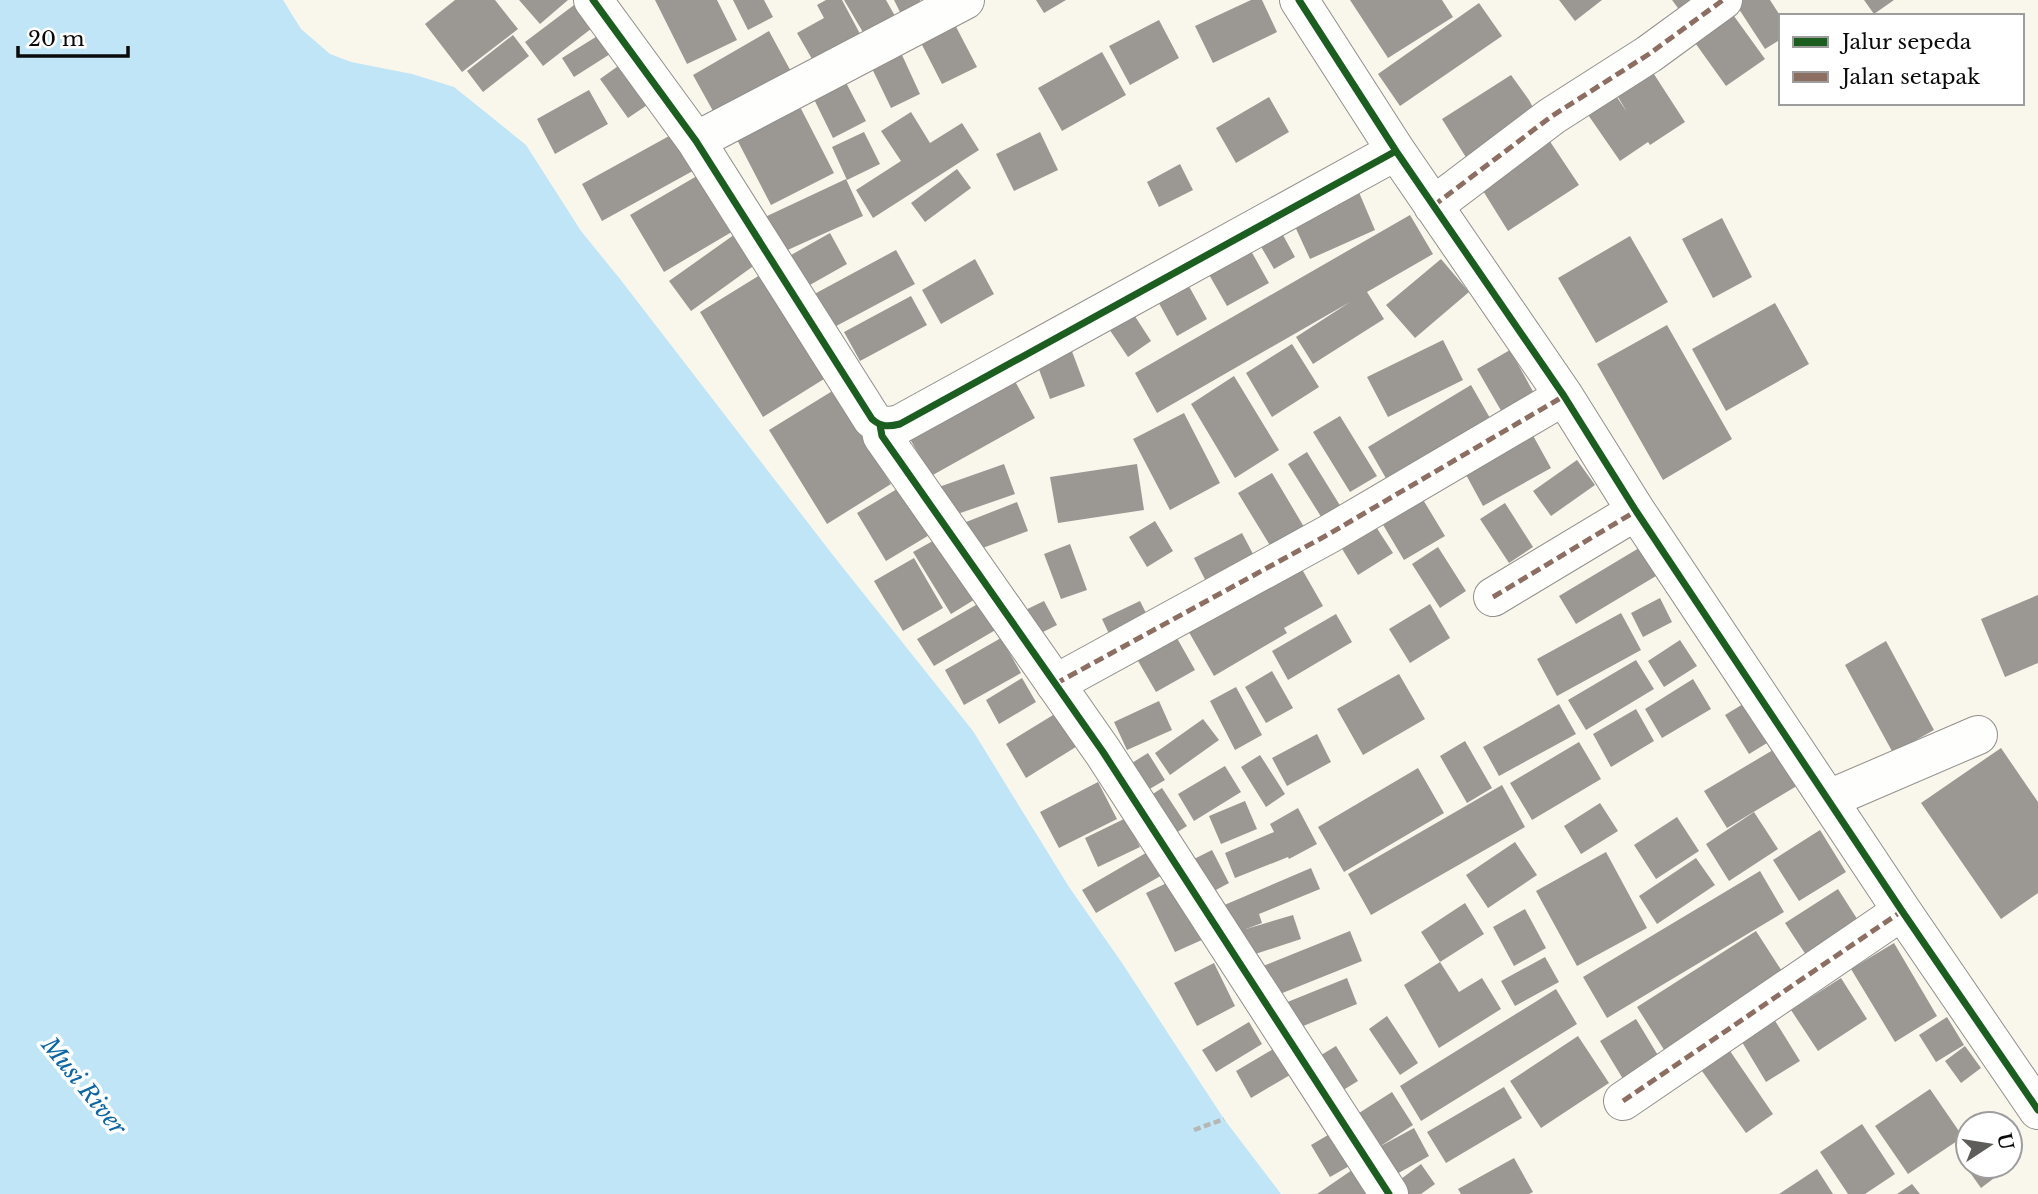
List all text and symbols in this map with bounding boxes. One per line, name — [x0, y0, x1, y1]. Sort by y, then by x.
scale bar — [18, 14, 128, 58]
legend — [1779, 14, 2024, 105]
text: 20 m — [28, 26, 85, 52]
text: Jalur sepeda — [1839, 29, 1972, 55]
text: Jalan setapak — [1839, 64, 1980, 90]
water label: Musi River — [35, 1031, 133, 1142]
north arrow — [1954, 1110, 2024, 1180]
text: U — [1992, 1131, 2018, 1152]

